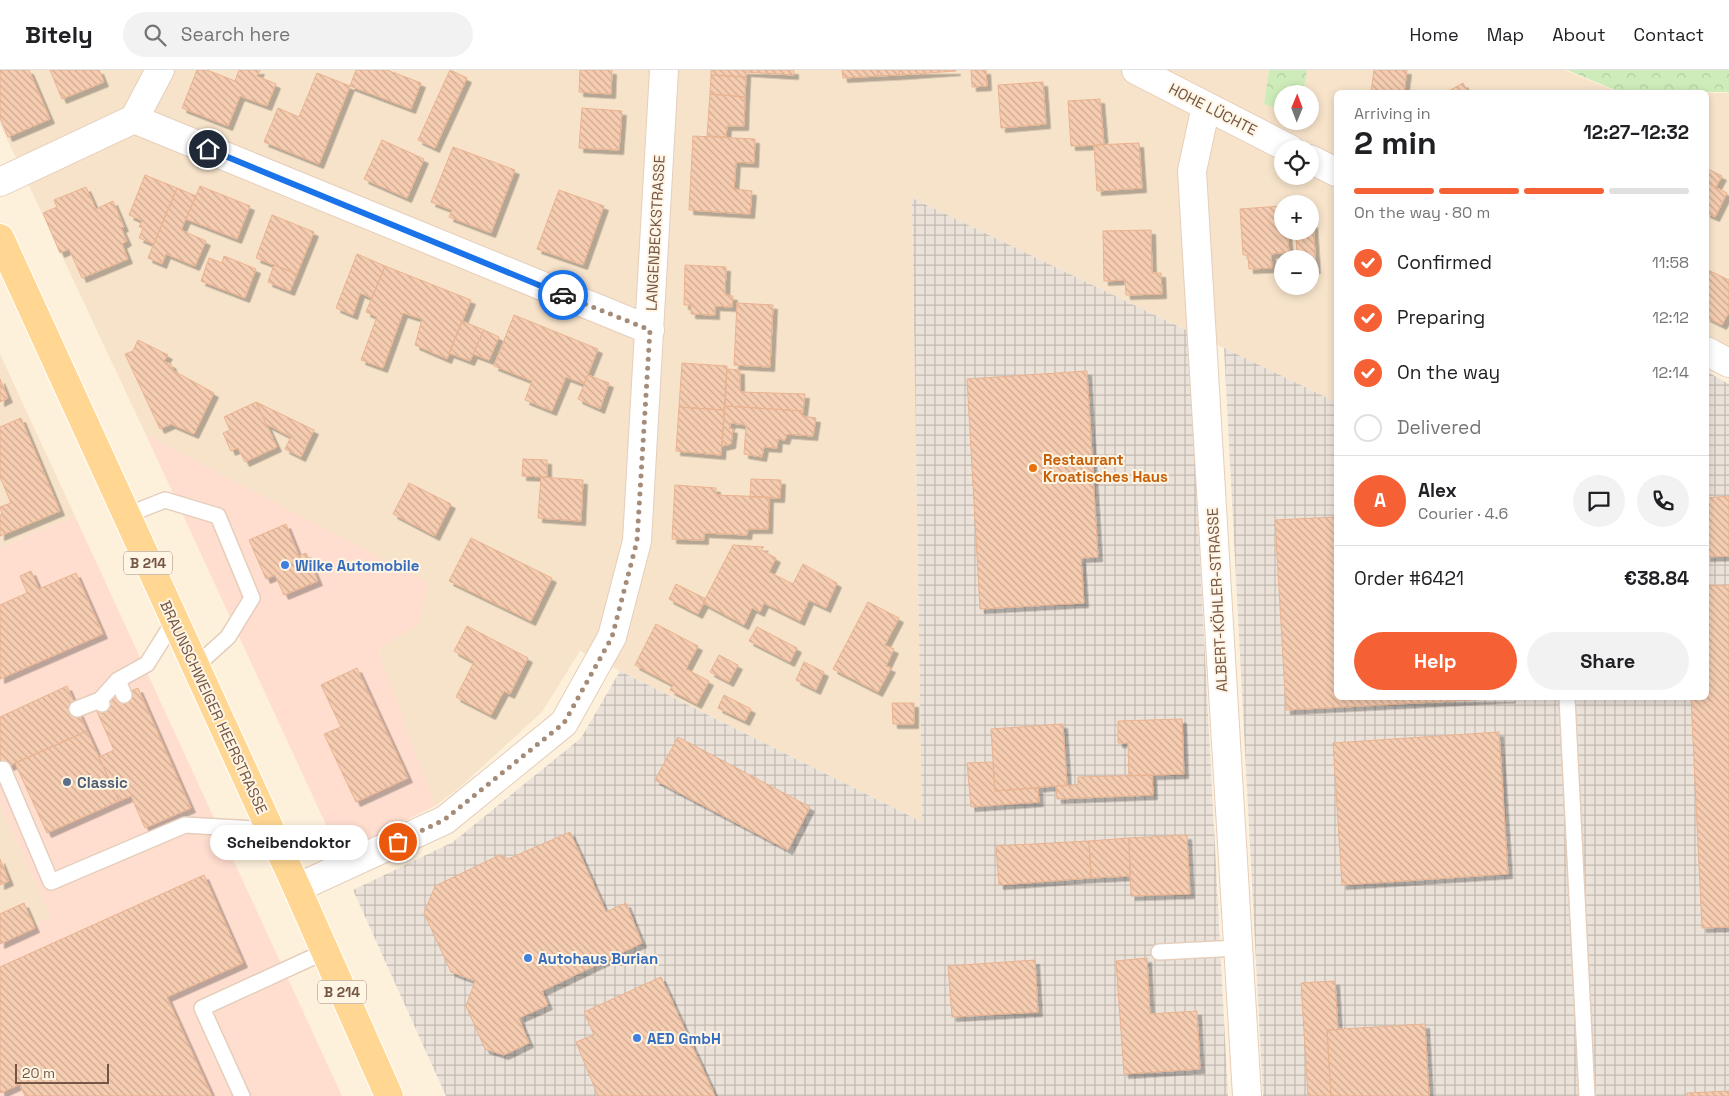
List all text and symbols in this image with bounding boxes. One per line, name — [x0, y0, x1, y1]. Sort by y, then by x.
search box — [123, 12, 473, 57]
text: Bitely — [25, 19, 93, 50]
icon: search — [141, 21, 169, 49]
text: Search here — [181, 22, 290, 47]
text: Home — [1410, 23, 1459, 46]
text: Map — [1487, 23, 1524, 46]
text: About — [1552, 23, 1606, 46]
text: Contact — [1634, 23, 1704, 46]
street label: HOHE LÜCHTE — [1166, 79, 1260, 139]
north arrow — [1274, 85, 1319, 130]
map controls — [1274, 85, 1319, 295]
text: Arriving in — [1354, 103, 1431, 124]
text: 12:27–12:32 — [1583, 120, 1689, 145]
text: 2 min — [1354, 123, 1437, 163]
pin — [187, 128, 229, 170]
icon: home — [194, 135, 222, 163]
button: locate — [1274, 140, 1319, 185]
street label: LANGENBECKSTRASSE — [641, 154, 669, 312]
button: + — [1274, 195, 1319, 240]
text: On the way · 80 m — [1354, 202, 1490, 223]
icon: check — [1354, 249, 1382, 277]
button: − — [1274, 250, 1319, 295]
text: Confirmed — [1397, 250, 1492, 275]
text: 11:58 — [1652, 252, 1689, 273]
courier — [538, 270, 588, 320]
icon: car — [549, 281, 577, 309]
icon: check — [1354, 304, 1382, 332]
text: Preparing — [1397, 305, 1485, 330]
text: 12:12 — [1652, 307, 1689, 328]
icon: check — [1354, 359, 1382, 387]
text: On the way — [1397, 360, 1500, 385]
text: 12:14 — [1652, 362, 1689, 383]
text: Delivered — [1397, 415, 1482, 440]
place label: Restaurant Kroatisches Haus — [1043, 450, 1168, 486]
marker: Restaurant Kroatisches Haus — [1027, 462, 1039, 474]
button: chat — [1573, 475, 1625, 527]
button: phone — [1637, 475, 1689, 527]
text: Alex — [1418, 478, 1457, 503]
text: A — [1374, 488, 1386, 513]
text: Courier · 4.6 — [1418, 503, 1508, 524]
street label: ALBERT-KÖHLER-STRASSE — [1203, 507, 1231, 693]
road number: B 214 — [124, 552, 172, 574]
place label: Wilke Automobile — [295, 556, 420, 575]
marker: Wilke Automobile — [279, 559, 291, 571]
text: Order #6421 — [1354, 566, 1464, 591]
text: €38.84 — [1624, 566, 1689, 591]
street label: BRAUNSCHWEIGER HEERSTRASSE — [156, 597, 272, 817]
button: Help — [1354, 632, 1517, 690]
button: Share — [1527, 632, 1689, 690]
place label: Classic — [77, 773, 128, 792]
marker: Classic — [61, 776, 73, 788]
pin — [377, 821, 419, 863]
callout: Scheibendoktor — [210, 824, 368, 860]
icon: bag — [384, 828, 412, 856]
text: Scheibendoktor — [227, 832, 351, 853]
place label: Autohaus Burian — [538, 949, 658, 968]
marker: Autohaus Burian — [522, 952, 534, 964]
road number: B 214 — [318, 980, 366, 1004]
place label: AED GmbH — [647, 1029, 721, 1048]
marker: AED GmbH — [631, 1032, 643, 1044]
scale bar — [15, 1061, 109, 1084]
text: 20 m — [22, 1064, 55, 1082]

